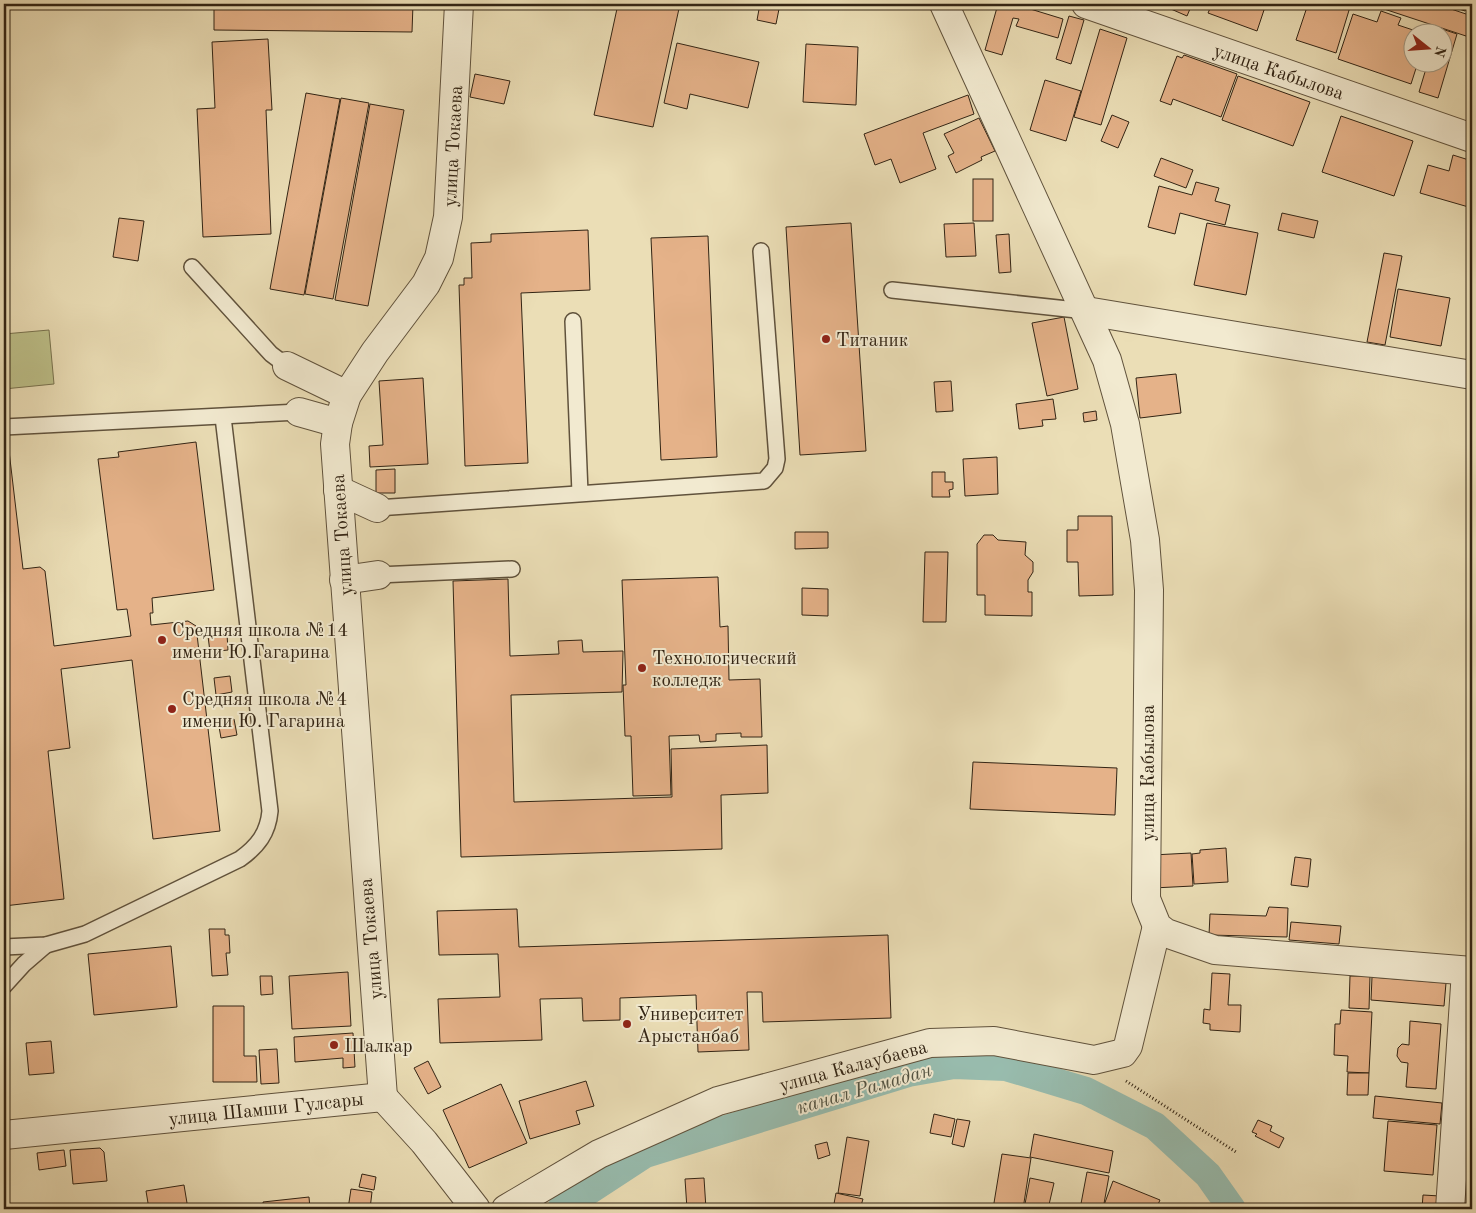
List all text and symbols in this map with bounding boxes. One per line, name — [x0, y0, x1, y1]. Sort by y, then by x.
north arrow — [1404, 22, 1454, 72]
street label: улица Кабылова — [1211, 42, 1346, 105]
text: N — [1431, 44, 1448, 59]
street label: улица Токаева — [442, 84, 467, 207]
place label: Титаник — [836, 332, 909, 351]
marker: Титаник — [820, 333, 832, 345]
street label: улица Токаева — [330, 473, 357, 596]
place label: Средняя школа №14 имени Ю.Гагарина — [172, 622, 348, 663]
marker: Средняя школа №14 имени Ю.Гагарина — [156, 634, 168, 646]
place label: Технологический колледж — [652, 650, 797, 691]
marker: Технологический колледж — [636, 662, 648, 674]
place label: Средняя школа №4 имени Ю. Гагарина — [182, 691, 347, 732]
marker: Средняя школа №4 имени Ю. Гагарина — [166, 703, 178, 715]
street label: улица Кабылова — [1140, 704, 1159, 841]
street label: улица Токаева — [358, 877, 387, 1000]
place label: Университет Арыстанбаб — [637, 1006, 744, 1047]
marker: Университет Арыстанбаб — [621, 1018, 633, 1030]
place label: Шалкар — [344, 1038, 413, 1057]
street label: улица Калаубаева — [778, 1038, 930, 1096]
marker: Шалкар — [328, 1039, 340, 1051]
water label: канал Рамадан — [795, 1061, 934, 1119]
street label: улица Шамши Гулсары — [168, 1091, 365, 1130]

